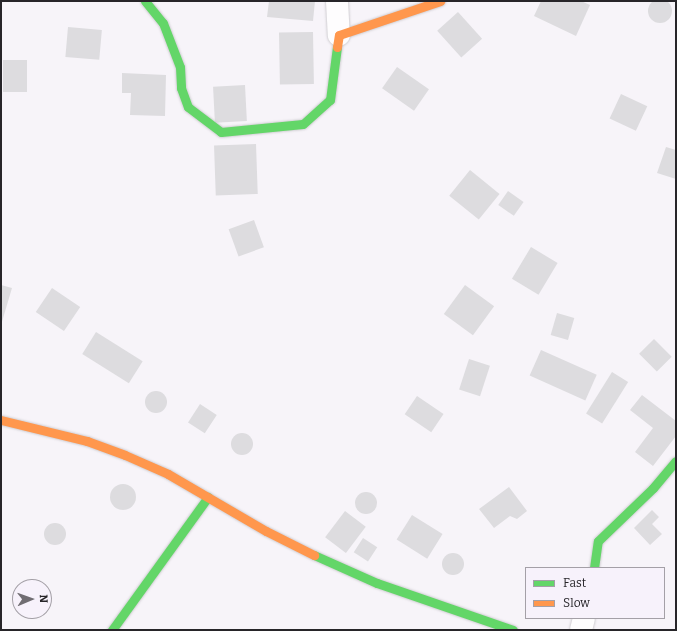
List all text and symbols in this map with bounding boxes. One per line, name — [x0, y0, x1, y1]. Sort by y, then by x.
legend — [525, 567, 665, 619]
text: Fast — [563, 576, 586, 590]
north arrow — [12, 579, 52, 619]
text: N — [37, 594, 50, 603]
text: Slow — [563, 596, 590, 610]

